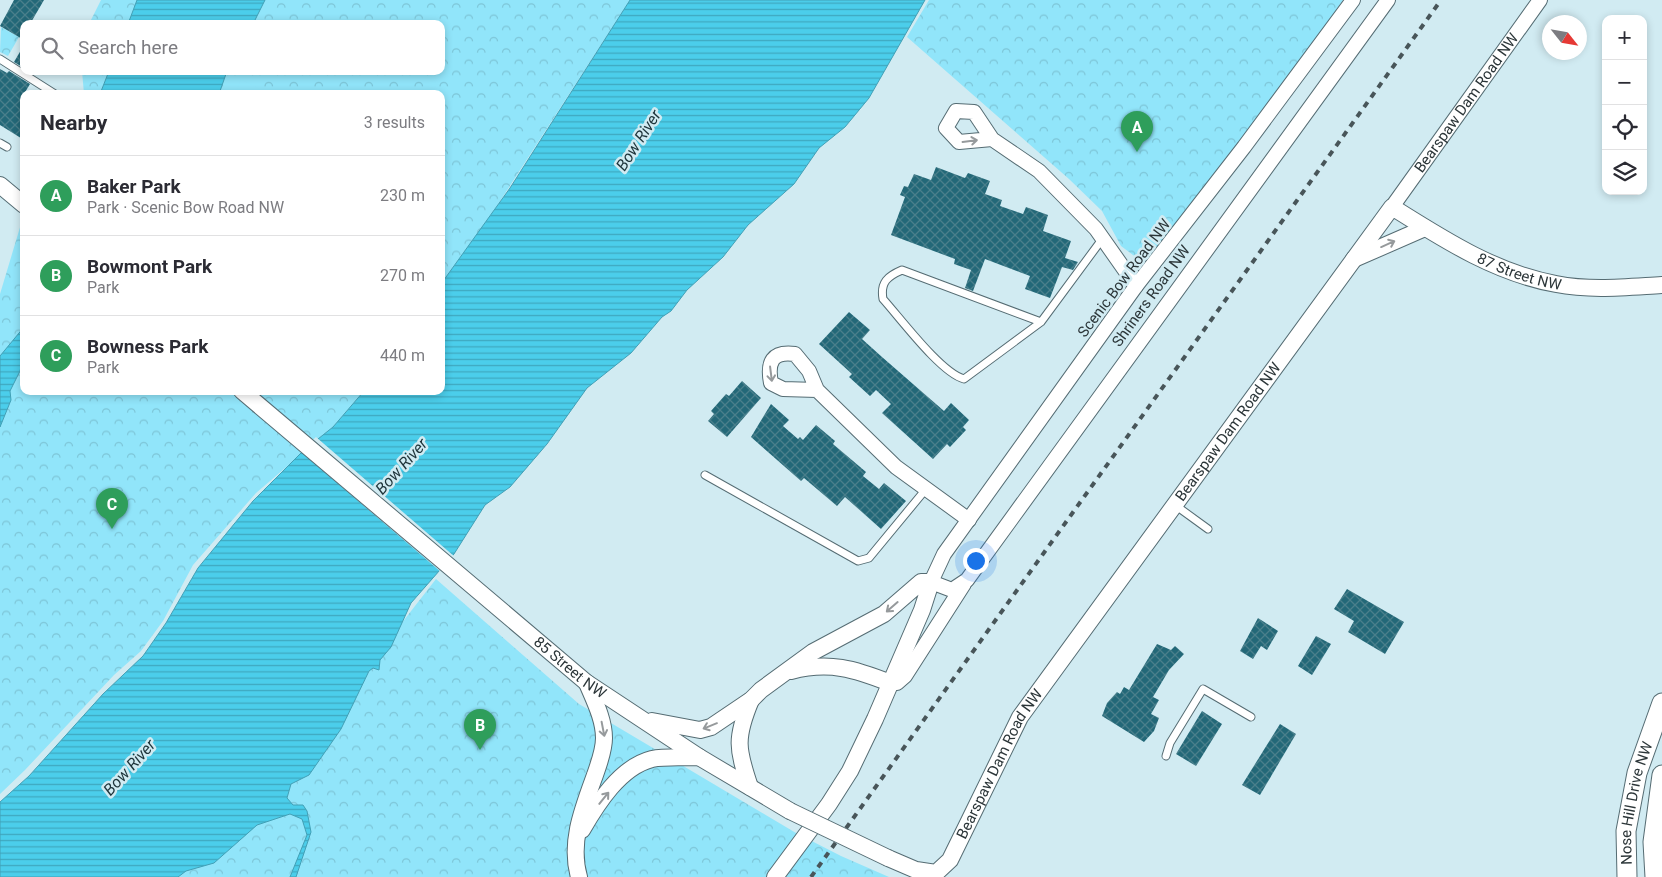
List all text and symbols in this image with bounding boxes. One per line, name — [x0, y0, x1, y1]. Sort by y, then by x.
north arrow — [1542, 15, 1587, 60]
map controls — [1602, 15, 1647, 195]
button: + — [1602, 15, 1647, 60]
search box — [20, 20, 445, 75]
street label: Bearspaw Dam Road NW — [1411, 30, 1522, 176]
icon: search — [38, 34, 66, 62]
text: Search here — [78, 36, 178, 59]
button: − — [1602, 60, 1647, 105]
button: locate — [1602, 105, 1647, 150]
water label: Bow River — [612, 106, 665, 174]
text: Nearby — [40, 111, 107, 135]
pin: A — [1121, 111, 1153, 152]
text: 3 results — [364, 113, 425, 132]
one-way arrow — [962, 136, 978, 146]
button: layers — [1602, 150, 1647, 195]
text: Baker Park — [87, 175, 181, 198]
text: A — [51, 186, 61, 205]
text: 230 m — [380, 186, 425, 205]
text: Park · Scenic Bow Road NW — [87, 198, 284, 217]
street label: Scenic Bow Road NW — [1074, 215, 1174, 341]
one-way arrow — [1380, 238, 1395, 248]
street label: Shriners Road NW — [1108, 242, 1194, 350]
street label: 87 Street NW — [1474, 249, 1563, 294]
text: Bowmont Park — [87, 255, 212, 278]
text: B — [51, 266, 61, 285]
text: 270 m — [380, 266, 425, 285]
text: Park — [87, 278, 119, 297]
text: Bowness Park — [87, 335, 208, 358]
text: C — [51, 346, 61, 365]
text: 440 m — [380, 346, 425, 365]
text: Park — [87, 358, 119, 377]
street label: Bearspaw Dam Road NW — [1172, 359, 1285, 505]
one-way arrow — [766, 366, 776, 382]
water label: Bow River — [371, 434, 432, 498]
pin: C — [96, 488, 128, 529]
your location — [963, 548, 989, 574]
one-way arrow — [885, 602, 898, 613]
street label: 85 Street NW — [530, 633, 609, 702]
street label: Bearspaw Dam Road NW — [953, 685, 1046, 842]
pin: B — [464, 709, 496, 750]
one-way arrow — [598, 720, 608, 736]
one-way arrow — [703, 722, 718, 731]
water label: Bow River — [99, 735, 160, 799]
street label: Nose Hill Drive NW — [1617, 739, 1656, 865]
one-way arrow — [598, 792, 609, 805]

